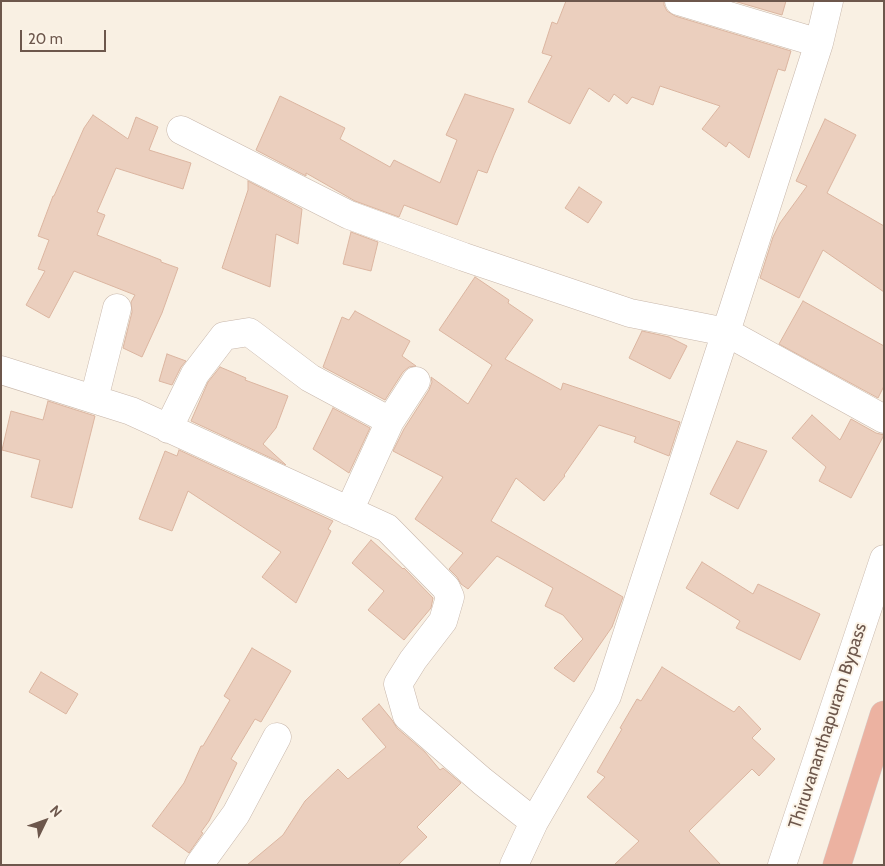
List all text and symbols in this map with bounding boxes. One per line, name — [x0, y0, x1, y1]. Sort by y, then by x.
scale bar — [22, 20, 109, 52]
text: 20 m — [28, 30, 63, 48]
street label: Thiruvananthapuram Bypass — [784, 620, 872, 832]
north arrow — [20, 796, 70, 846]
text: N — [46, 801, 66, 821]

